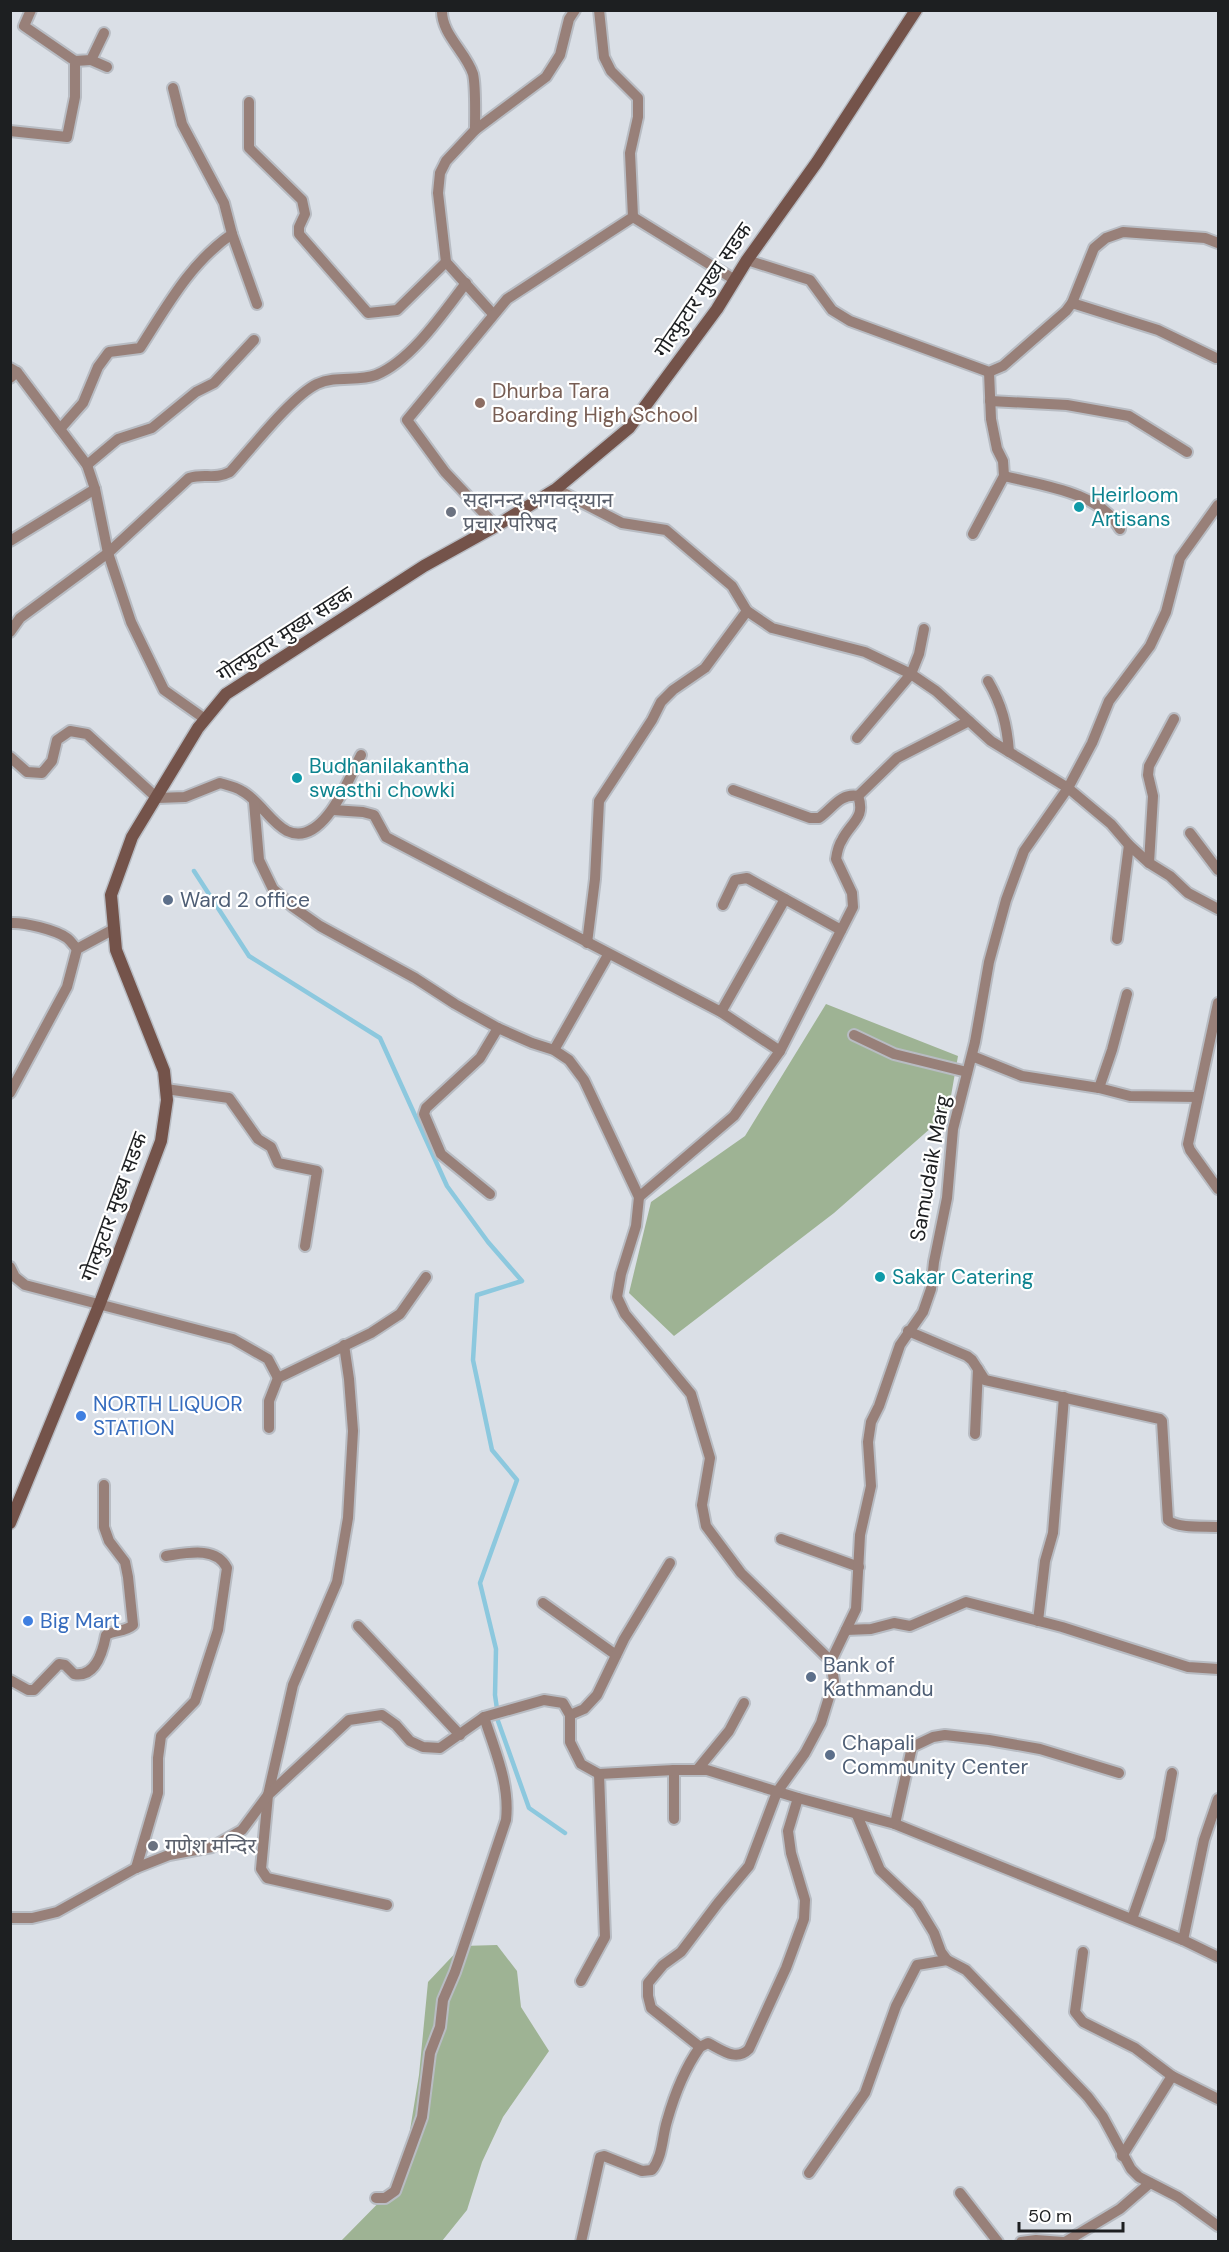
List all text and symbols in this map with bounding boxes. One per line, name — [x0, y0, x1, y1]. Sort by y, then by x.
street label: गोल्फुटार मुख्य सडक — [648, 216, 759, 363]
place label: Dhurba Tara Boarding High School — [492, 377, 698, 429]
marker: Dhurba Tara Boarding High School — [473, 396, 487, 410]
place label: Heirloom Artisans — [1091, 481, 1178, 533]
place label: सदानन्द भगवद्ग्यान प्रचार परिषद — [463, 486, 614, 538]
marker: Heirloom Artisans — [1072, 500, 1086, 514]
marker: सदानन्द भगवद्ग्यान प्रचार परिषद — [444, 505, 458, 519]
street label: गोल्फुटार मुख्य सडक — [212, 579, 359, 688]
place label: Budhanilakantha swasthi chowki — [309, 752, 469, 804]
marker: Budhanilakantha swasthi chowki — [290, 771, 304, 785]
place label: Ward 2 office — [180, 886, 310, 914]
marker: Ward 2 office — [161, 893, 175, 907]
street label: Samudaik Marg — [903, 1092, 957, 1244]
street label: गोल्फुटार मुख्य सडक — [74, 1128, 154, 1285]
place label: Sakar Catering — [892, 1263, 1034, 1291]
marker: Sakar Catering — [873, 1270, 887, 1284]
place label: NORTH LIQUOR STATION — [93, 1390, 243, 1442]
marker: NORTH LIQUOR STATION — [74, 1409, 88, 1423]
place label: Big Mart — [40, 1607, 120, 1635]
marker: Big Mart — [21, 1614, 35, 1628]
place label: Bank of Kathmandu — [823, 1651, 934, 1703]
marker: Bank of Kathmandu — [804, 1670, 818, 1684]
place label: Chapali Community Center — [842, 1729, 1028, 1781]
marker: Chapali Community Center — [823, 1748, 837, 1762]
place label: गणेश मन्दिर — [165, 1832, 257, 1860]
marker: गणेश मन्दिर — [146, 1839, 160, 1853]
scale bar — [1019, 2195, 1122, 2233]
text: 50 m — [1028, 2204, 1072, 2228]

